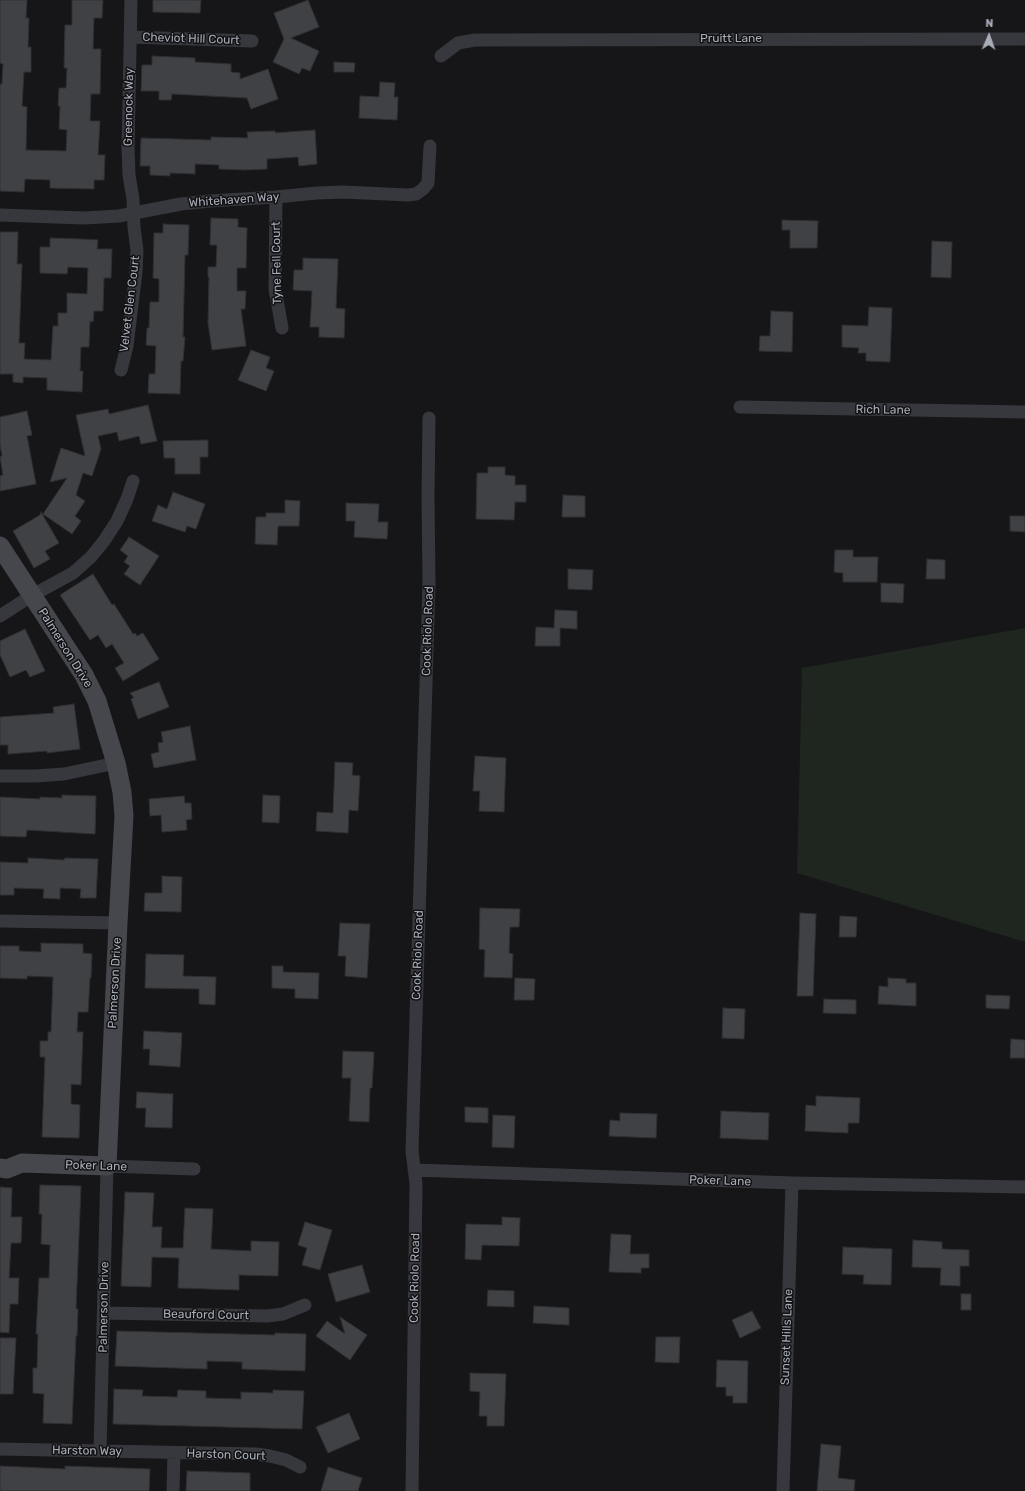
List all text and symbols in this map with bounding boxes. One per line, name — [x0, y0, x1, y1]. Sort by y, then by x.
north arrow — [969, 16, 1009, 56]
text: N — [985, 17, 994, 30]
street label: Cheviot Hill Court — [142, 30, 240, 48]
street label: Pruitt Lane — [700, 32, 762, 46]
street label: Greenock Way — [121, 68, 137, 146]
street label: Whitehaven Way — [188, 190, 280, 210]
street label: Tyne Fell Court — [269, 221, 285, 305]
street label: Velvet Glen Court — [117, 255, 143, 353]
street label: Rich Lane — [855, 402, 911, 418]
street label: Cook Riolo Road — [419, 586, 437, 676]
street label: Palmerson Drive — [35, 606, 95, 690]
street label: Cook Riolo Road — [409, 910, 427, 1000]
street label: Palmerson Drive — [105, 937, 125, 1029]
street label: Poker Lane — [65, 1158, 127, 1174]
street label: Poker Lane — [689, 1173, 751, 1189]
street label: Cook Riolo Road — [407, 1233, 423, 1323]
street label: Palmerson Drive — [96, 1261, 112, 1353]
street label: Sunset Hills Lane — [778, 1289, 796, 1385]
street label: Beauford Court — [163, 1307, 249, 1323]
street label: Harston Way — [52, 1443, 122, 1459]
street label: Harston Court — [186, 1446, 266, 1464]

